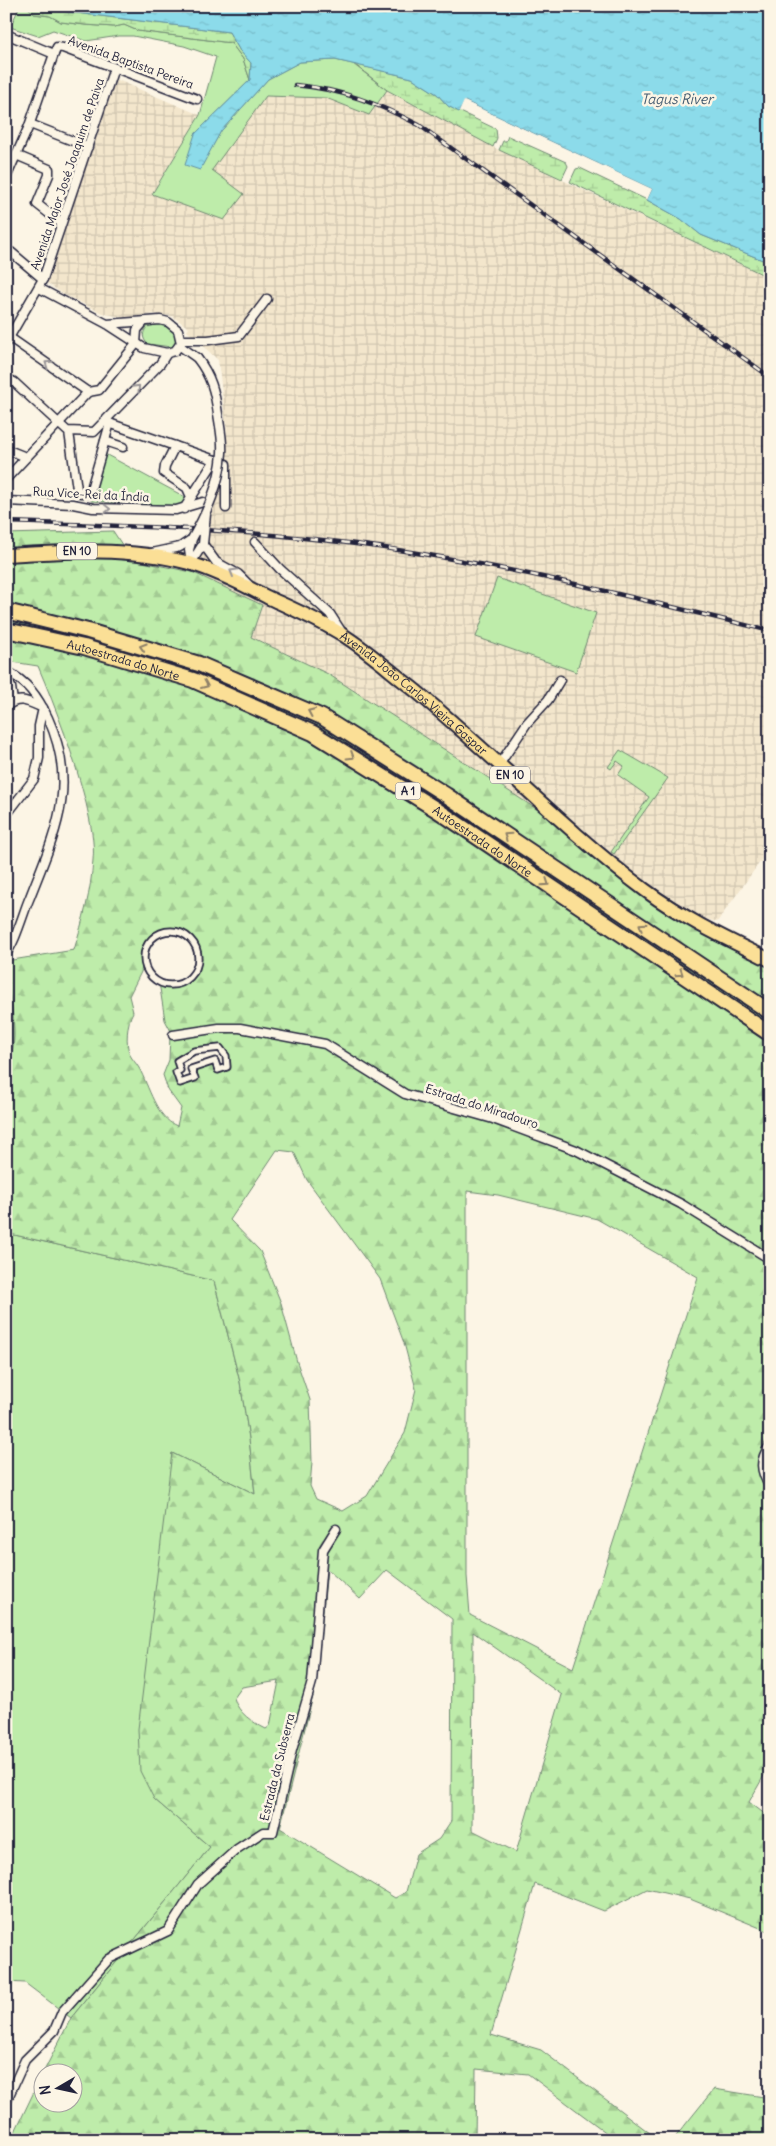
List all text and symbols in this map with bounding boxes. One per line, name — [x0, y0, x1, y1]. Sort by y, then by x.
street label: Avenida Baptista Pereira — [66, 32, 196, 92]
street label: Avenida Major José Joaquim de Paiva — [27, 76, 107, 272]
water label: Tagus River — [641, 90, 715, 108]
one-way arrow — [44, 361, 53, 370]
one-way arrow — [131, 385, 140, 394]
street label: Rua Vice-Rei da Índia — [32, 483, 150, 505]
one-way arrow — [103, 503, 111, 514]
road number: EN 10 — [57, 542, 97, 560]
one-way arrow — [230, 568, 239, 578]
street label: Avenida João Carlos Vieira Gaspar — [338, 628, 491, 758]
street label: Autoestrada do Norte — [66, 636, 181, 683]
one-way arrow — [140, 642, 148, 652]
one-way arrow — [200, 678, 209, 689]
one-way arrow — [307, 708, 316, 719]
one-way arrow — [345, 750, 354, 759]
road number: EN 10 — [490, 766, 530, 784]
road number: A 1 — [396, 782, 420, 799]
street label: Autoestrada do Norte — [430, 802, 535, 880]
one-way arrow — [504, 833, 513, 842]
one-way arrow — [540, 876, 549, 886]
one-way arrow — [638, 923, 647, 933]
one-way arrow — [675, 967, 684, 976]
street label: Estrada do Miradouro — [424, 1081, 541, 1131]
street label: Estrada da Subserra — [256, 1711, 298, 1822]
north arrow — [32, 2064, 82, 2114]
text: N — [36, 2084, 55, 2096]

